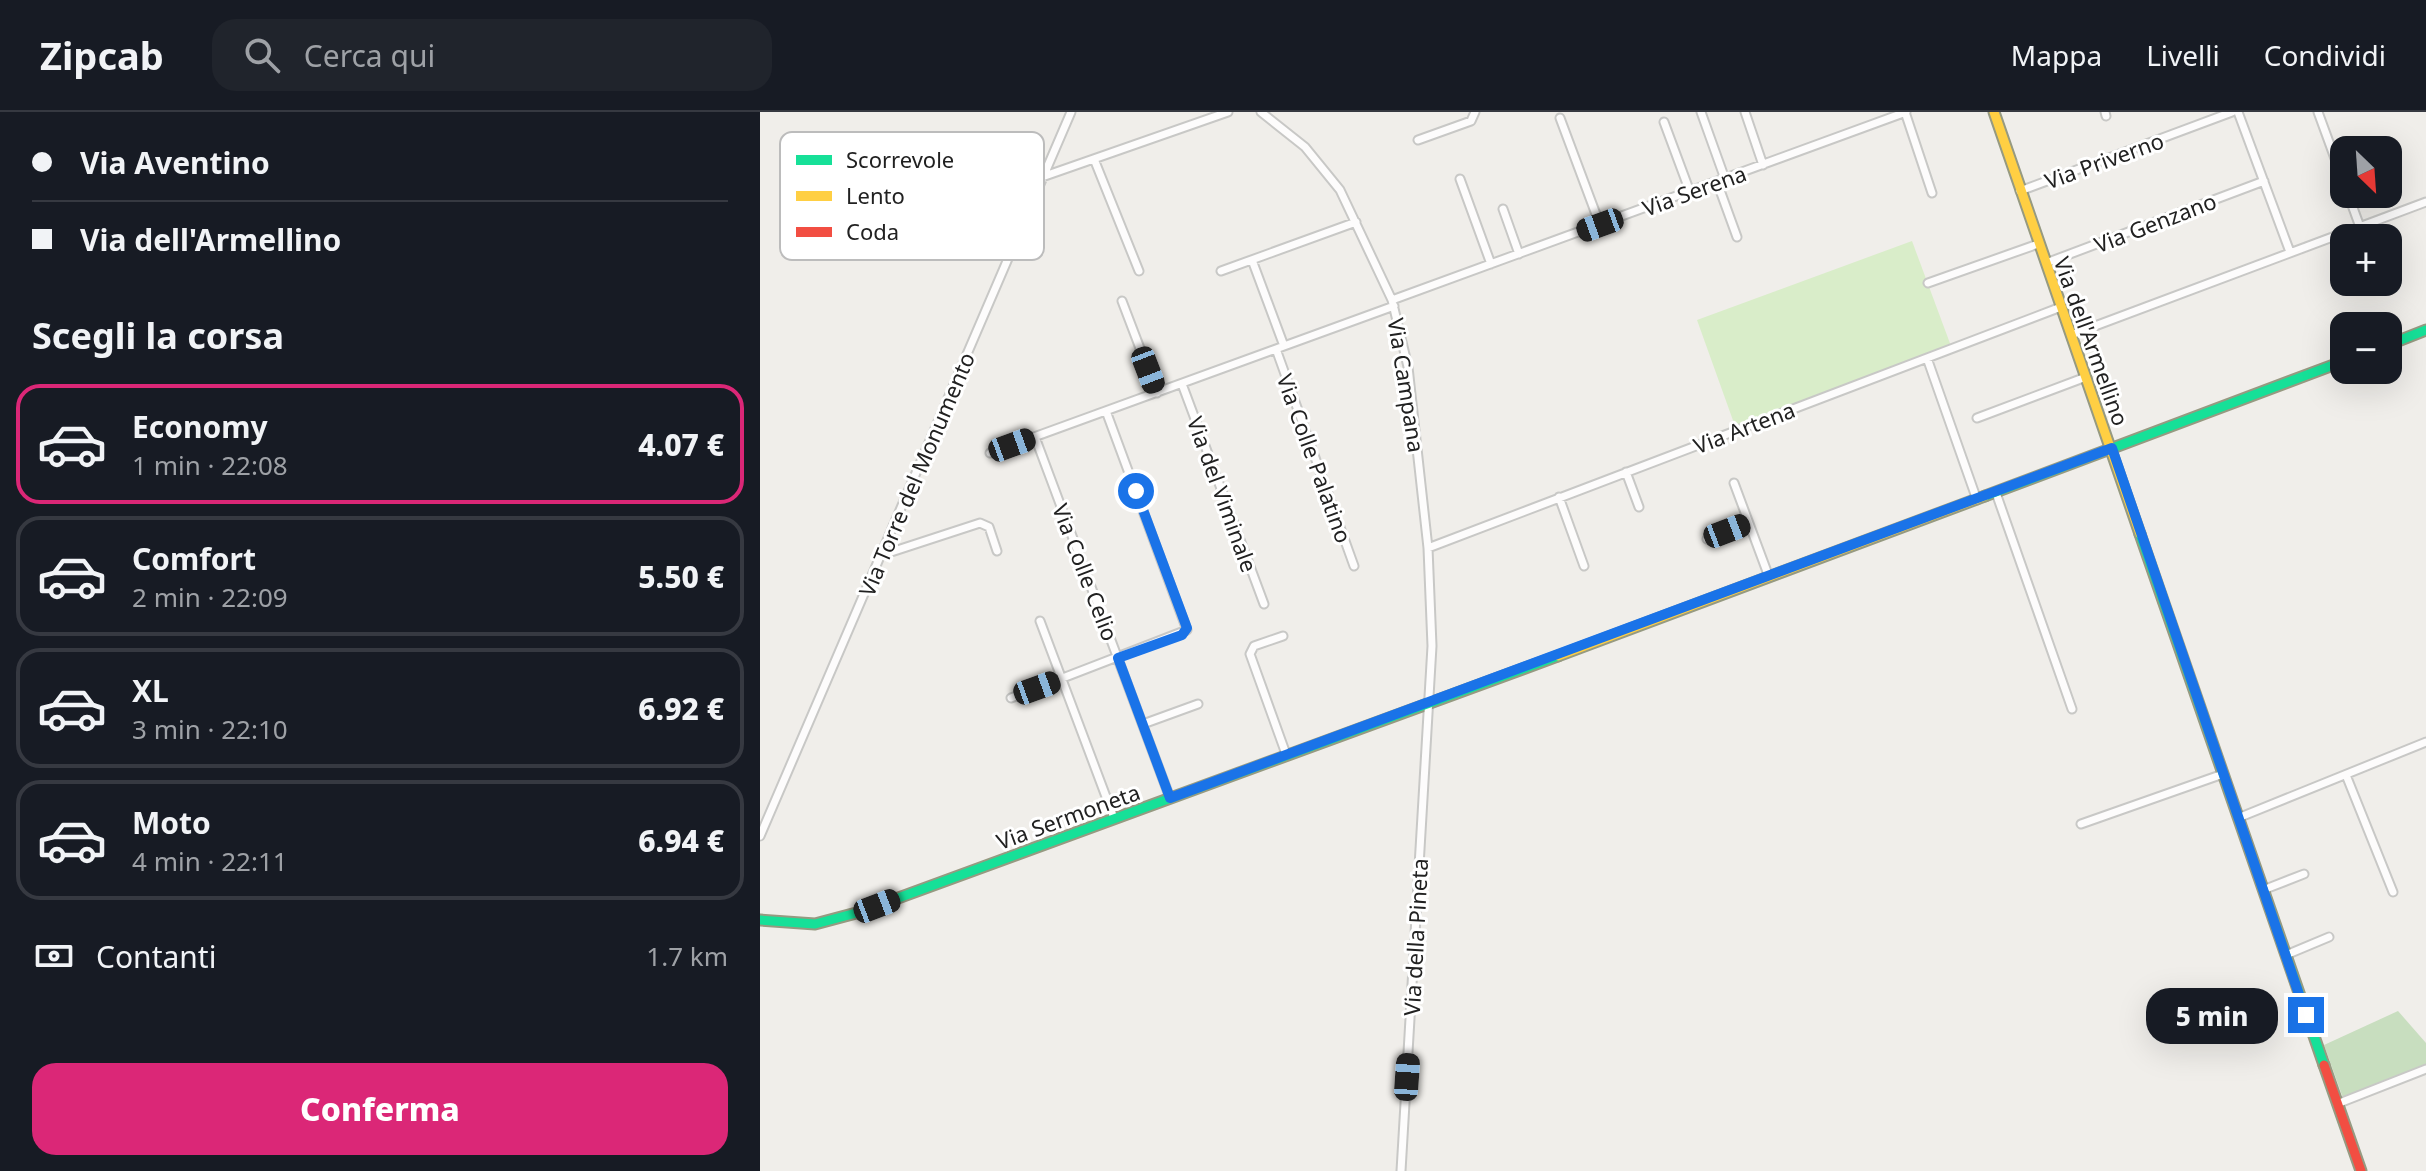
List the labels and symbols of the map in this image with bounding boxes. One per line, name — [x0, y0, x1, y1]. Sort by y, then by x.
street label: Via Priverno — [2040, 125, 2168, 195]
legend — [780, 132, 1044, 260]
north arrow — [2330, 136, 2402, 208]
text: Scorrevole — [846, 144, 954, 174]
street label: Via Serena — [1638, 157, 1750, 223]
text: Lento — [846, 180, 905, 210]
street label: Via Genzano — [2090, 185, 2220, 259]
car — [1573, 206, 1627, 244]
text: Coda — [846, 216, 899, 246]
street label: Via dell'Armellino — [2048, 252, 2136, 430]
street label: Via Campana — [1382, 316, 1432, 454]
car — [1128, 343, 1168, 397]
street label: Via Torre del Monumento — [851, 347, 981, 601]
street label: Via Colle Palatino — [1270, 369, 1360, 547]
street label: Via Artena — [1689, 394, 1799, 460]
street label: Via del Viminale — [1181, 412, 1265, 576]
car — [985, 426, 1039, 464]
route start — [1118, 473, 1154, 509]
street label: Via Colle Celio — [1046, 499, 1126, 645]
car — [1700, 511, 1754, 551]
car — [1010, 669, 1064, 707]
street label: Via Sermoneta — [992, 776, 1144, 856]
street label: Via della Pineta — [1396, 858, 1434, 1016]
car — [850, 886, 904, 926]
callout: 5 min — [2146, 987, 2278, 1043]
route end — [2288, 997, 2324, 1033]
car — [1393, 1052, 1421, 1102]

